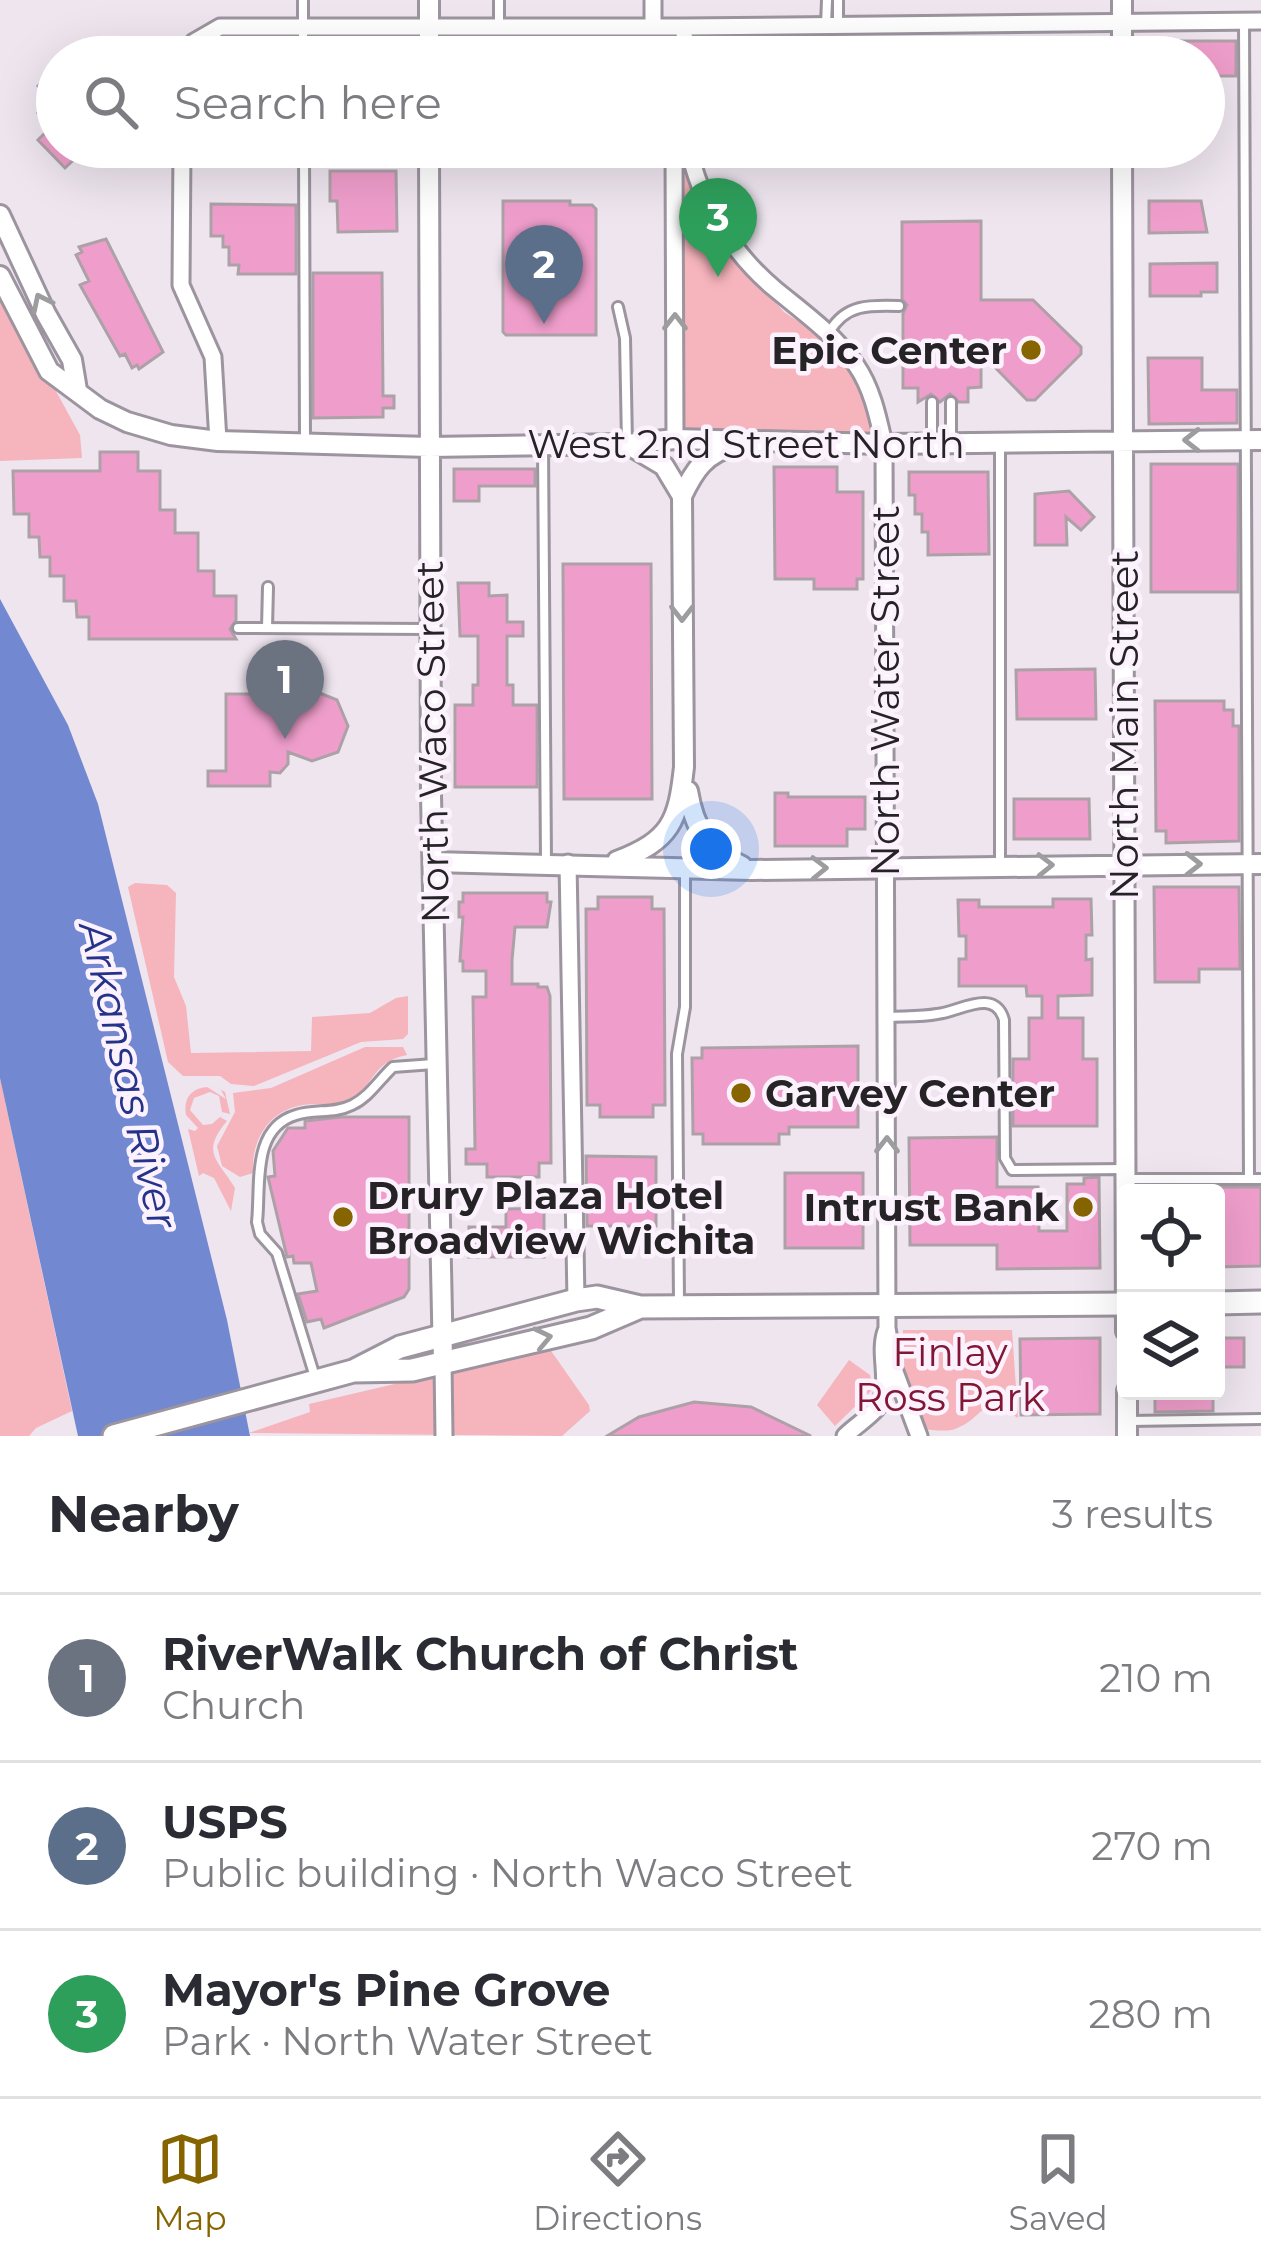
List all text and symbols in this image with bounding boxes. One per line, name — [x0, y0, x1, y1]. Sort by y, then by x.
search box — [36, 36, 1225, 168]
icon: search — [78, 69, 144, 135]
text: Search here — [174, 75, 442, 130]
pin: 3 — [679, 178, 757, 277]
pin: 2 — [505, 225, 583, 324]
one-way arrow — [32, 293, 55, 314]
one-way arrow — [662, 312, 688, 330]
place label: Epic Center — [771, 326, 1007, 374]
marker: Epic Center — [1018, 337, 1044, 363]
street label: West 2nd Street North — [527, 420, 965, 468]
one-way arrow — [1182, 427, 1200, 453]
street label: North Water Street — [861, 505, 909, 877]
street label: North Main Street — [1100, 550, 1148, 900]
street label: North Waco Street — [405, 560, 459, 924]
one-way arrow — [669, 605, 695, 623]
pin: 1 — [246, 640, 324, 739]
your location — [681, 819, 741, 879]
one-way arrow — [1185, 851, 1203, 877]
one-way arrow — [1036, 853, 1055, 879]
one-way arrow — [810, 856, 829, 882]
water label: Arkansas River — [68, 913, 190, 1235]
place label: Garvey Center — [765, 1069, 1055, 1117]
marker: Garvey Center — [728, 1080, 754, 1106]
one-way arrow — [874, 1135, 900, 1153]
place label: Drury Plaza Hotel Broadview Wichita — [367, 1171, 755, 1264]
place label: Intrust Bank — [804, 1183, 1059, 1231]
map controls — [1117, 1184, 1225, 1400]
button: locate — [1117, 1184, 1225, 1292]
marker: Intrust Bank — [1070, 1194, 1096, 1220]
marker: Drury Plaza Hotel Broadview Wichita — [330, 1204, 356, 1230]
button: layers — [1117, 1292, 1225, 1400]
one-way arrow — [532, 1326, 552, 1351]
park label: Finlay Ross Park — [855, 1328, 1046, 1421]
text: Nearby — [48, 1483, 239, 1545]
text: 3 results — [1052, 1490, 1213, 1538]
text: RiverWalk Church of Christ — [162, 1626, 798, 1681]
text: 1 — [79, 1654, 95, 1702]
text: 210 m — [1099, 1654, 1213, 1702]
text: Church — [162, 1681, 305, 1729]
text: USPS — [162, 1794, 288, 1849]
text: 2 — [75, 1822, 99, 1870]
text: 270 m — [1091, 1822, 1213, 1870]
text: Public building · North Waco Street — [162, 1849, 853, 1897]
text: Mayor's Pine Grove — [162, 1962, 610, 2017]
text: 3 — [75, 1990, 99, 2038]
text: 280 m — [1089, 1990, 1213, 2038]
text: Park · North Water Street — [162, 2017, 653, 2065]
tab: Map — [153, 2126, 227, 2238]
tab: Directions — [533, 2126, 702, 2238]
tab: Saved — [1009, 2126, 1108, 2238]

